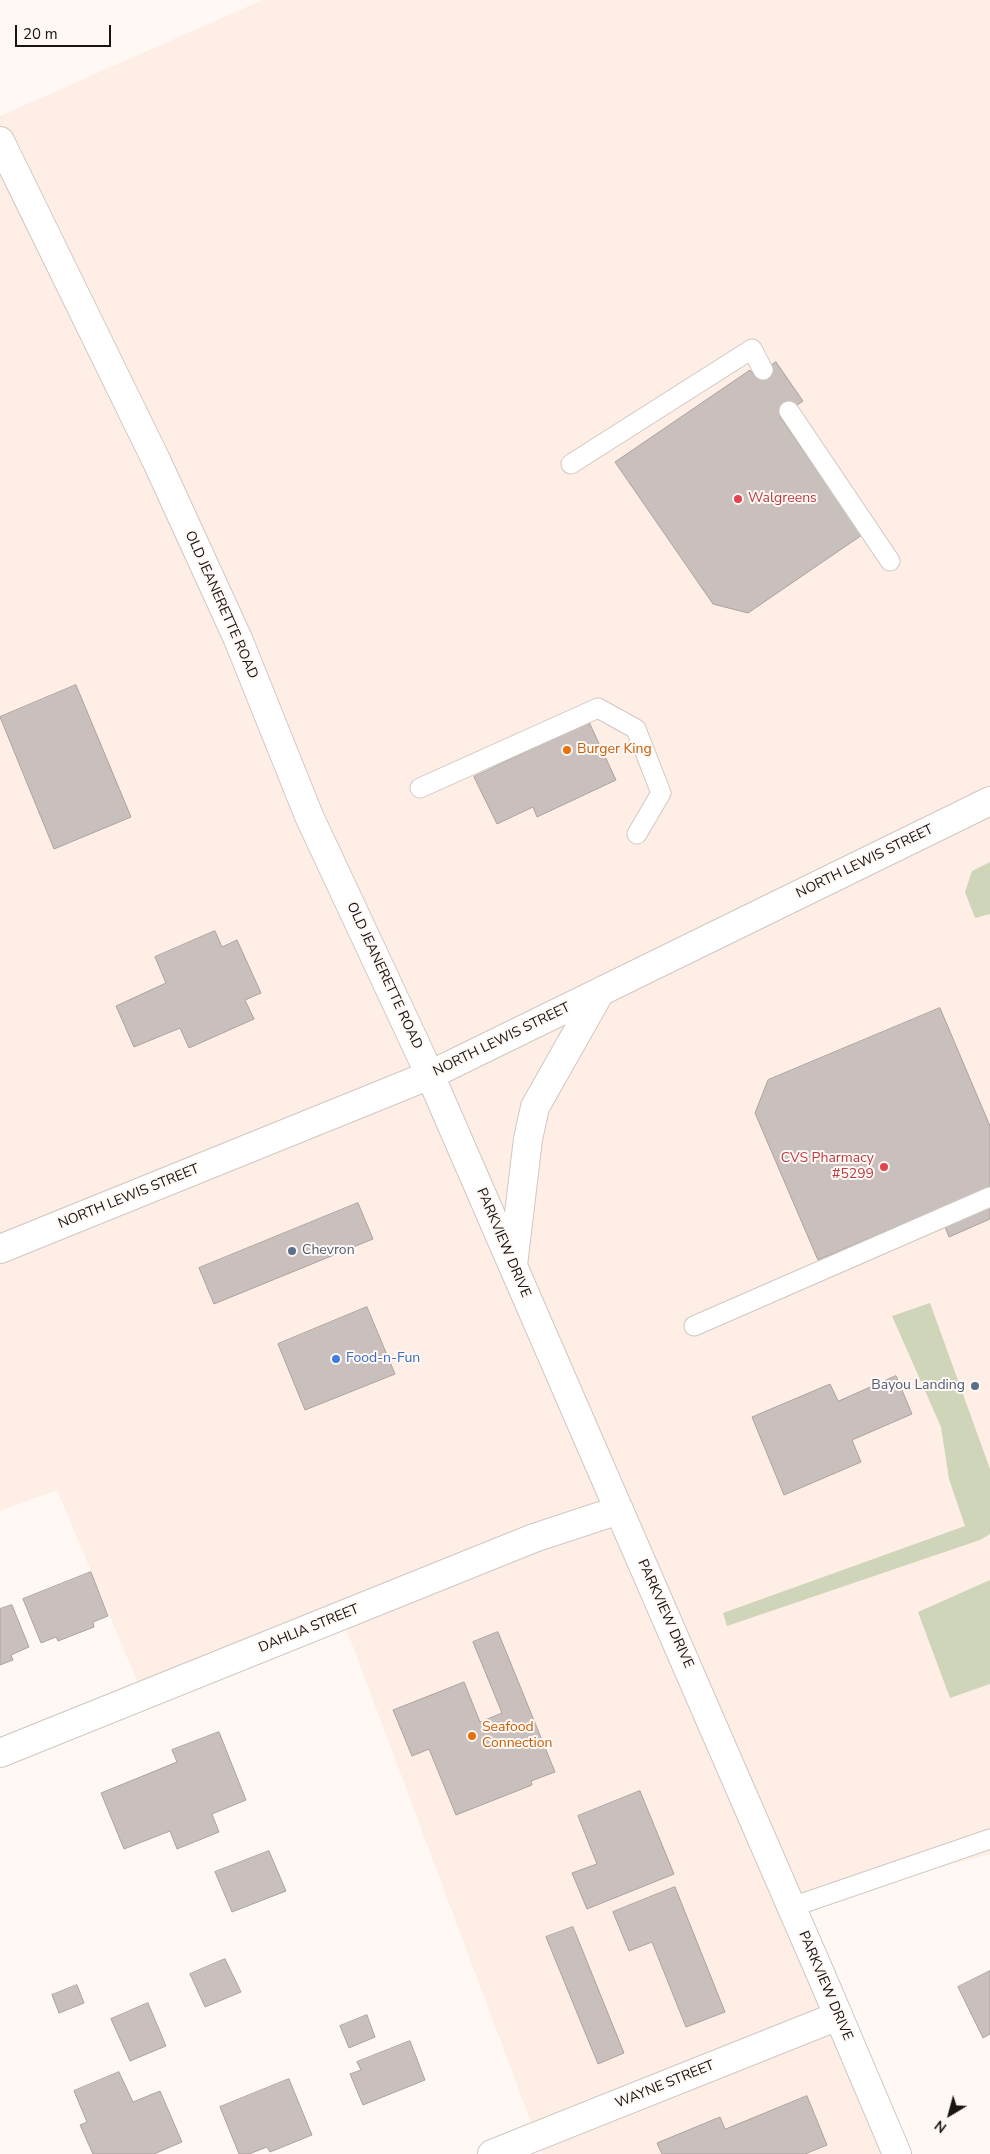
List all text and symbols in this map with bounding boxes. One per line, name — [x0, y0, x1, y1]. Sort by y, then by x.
scale bar — [18, 15, 114, 47]
text: 20 m — [23, 24, 58, 44]
place label: Walgreens — [748, 491, 817, 507]
marker: Walgreens — [732, 493, 744, 505]
street label: OLD JEANERETTE ROAD — [181, 528, 261, 682]
place label: Burger King — [577, 742, 652, 758]
marker: Burger King — [561, 744, 573, 756]
street label: NORTH LEWIS STREET — [794, 821, 936, 903]
street label: OLD JEANERETTE ROAD — [343, 900, 425, 1052]
street label: NORTH LEWIS STREET — [431, 999, 573, 1081]
place label: CVS Pharmacy #5299 — [781, 1151, 874, 1184]
street label: NORTH LEWIS STREET — [56, 1161, 202, 1233]
marker: CVS Pharmacy #5299 — [878, 1161, 890, 1173]
street label: PARKVIEW DRIVE — [472, 1186, 534, 1300]
place label: Chevron — [302, 1243, 355, 1259]
marker: Chevron — [286, 1245, 298, 1257]
place label: Food-n-Fun — [346, 1351, 420, 1367]
marker: Food-n-Fun — [330, 1353, 342, 1365]
place label: Bayou Landing — [871, 1378, 965, 1394]
marker: Bayou Landing — [969, 1380, 981, 1392]
street label: PARKVIEW DRIVE — [633, 1557, 697, 1671]
street label: DAHLIA STREET — [256, 1601, 362, 1657]
place label: Seafood Connection — [482, 1720, 552, 1752]
marker: Seafood Connection — [466, 1730, 478, 1742]
street label: PARKVIEW DRIVE — [794, 1929, 856, 2043]
street label: WAYNE STREET — [613, 2057, 717, 2113]
north arrow — [925, 2089, 975, 2139]
text: N — [931, 2116, 951, 2137]

